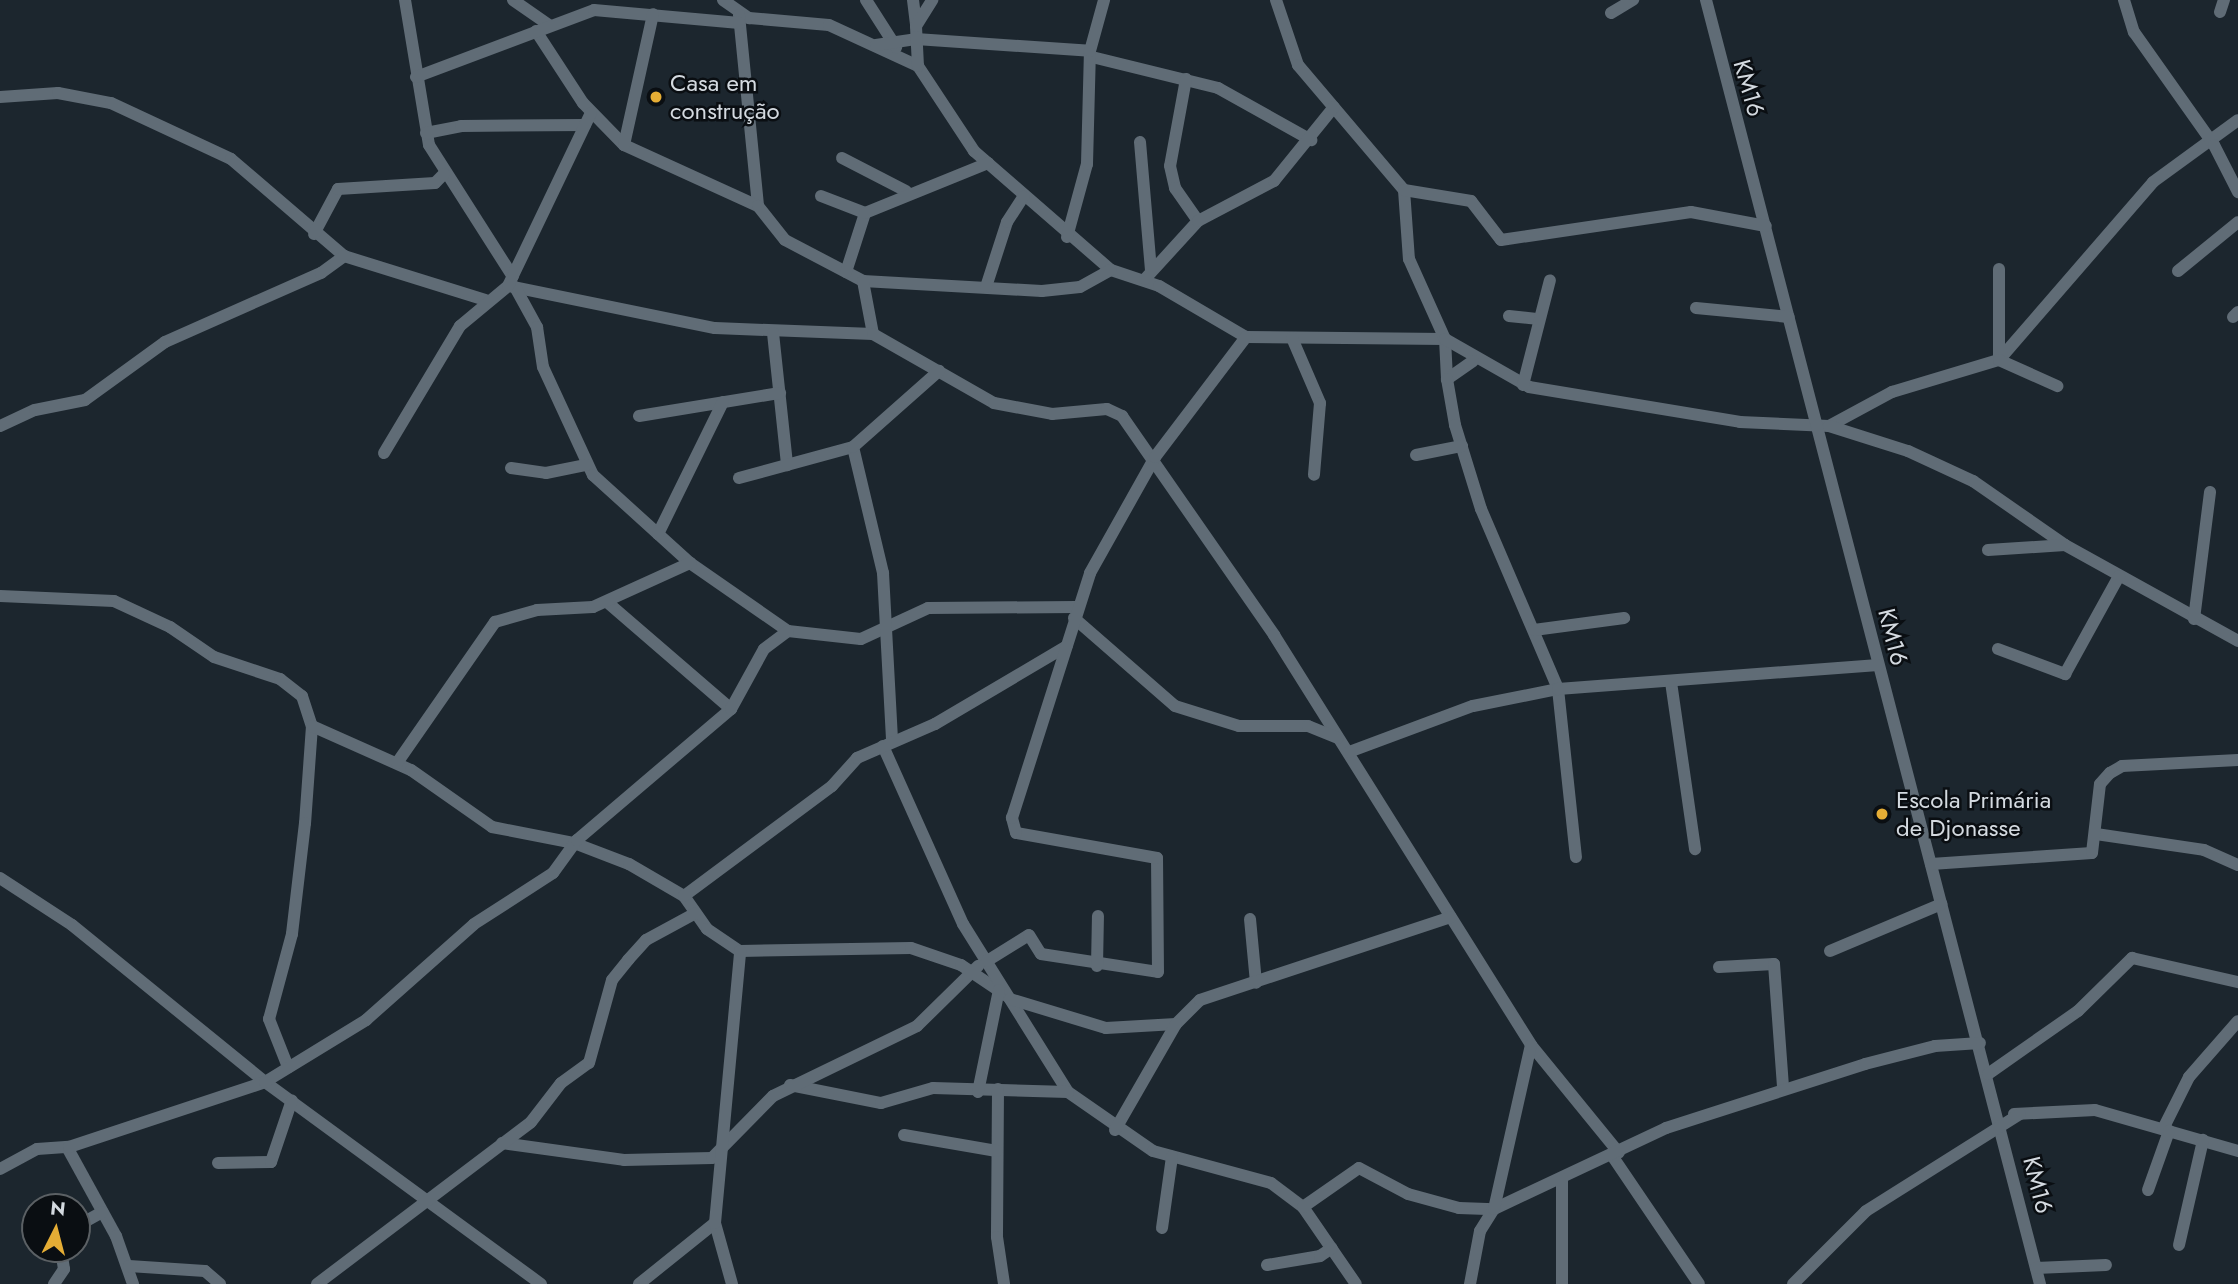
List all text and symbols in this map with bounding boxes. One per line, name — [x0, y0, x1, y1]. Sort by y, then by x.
street label: KM16 — [1727, 56, 1771, 120]
place label: Casa em construção — [670, 69, 780, 125]
marker: Casa em construção — [648, 89, 664, 105]
street label: KM16 — [1872, 606, 1914, 668]
place label: Escola Primária de Djonasse — [1896, 786, 2051, 842]
marker: Escola Primária de Djonasse — [1874, 806, 1890, 822]
street label: KM16 — [2017, 1154, 2059, 1216]
north arrow — [21, 1193, 91, 1263]
text: N — [49, 1194, 67, 1223]

